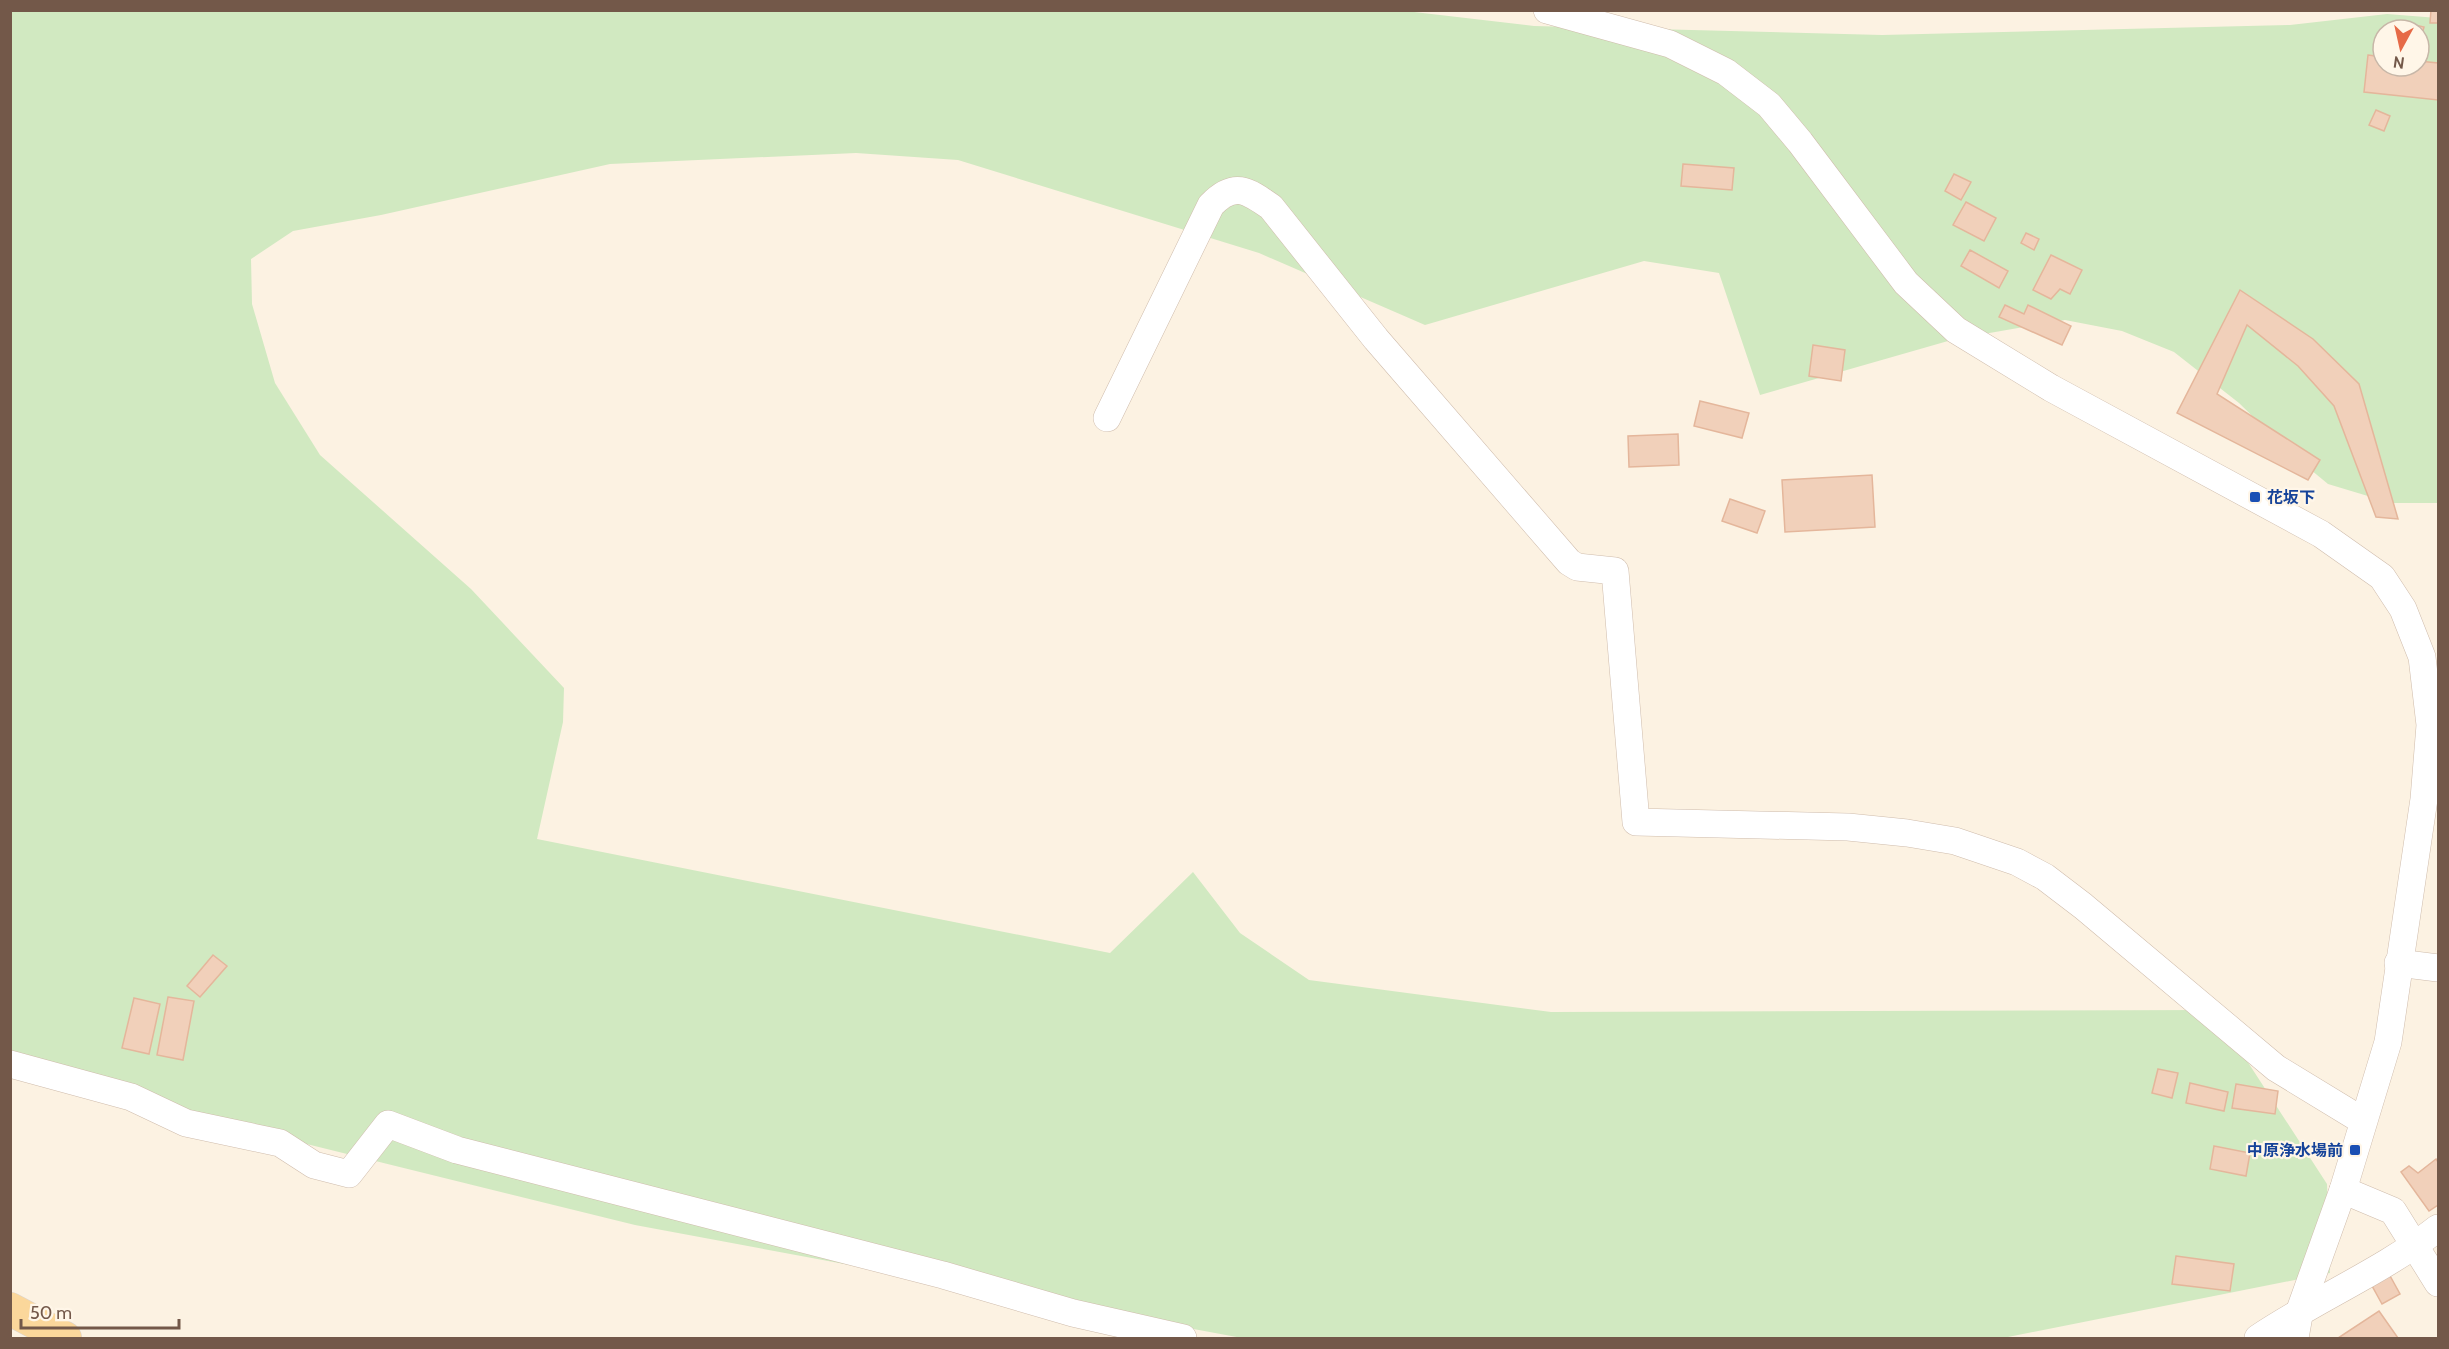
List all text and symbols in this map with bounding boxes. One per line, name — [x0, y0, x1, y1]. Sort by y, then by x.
north arrow — [2371, 18, 2431, 78]
text: N — [2392, 52, 2406, 73]
place label: 花坂下 — [2267, 488, 2315, 507]
marker: 花坂下 — [2248, 490, 2262, 504]
place label: 中原浄水場前 — [2247, 1141, 2343, 1160]
marker: 中原浄水場前 — [2348, 1143, 2362, 1157]
scale bar — [21, 1292, 178, 1330]
text: 50 m — [30, 1302, 72, 1324]

